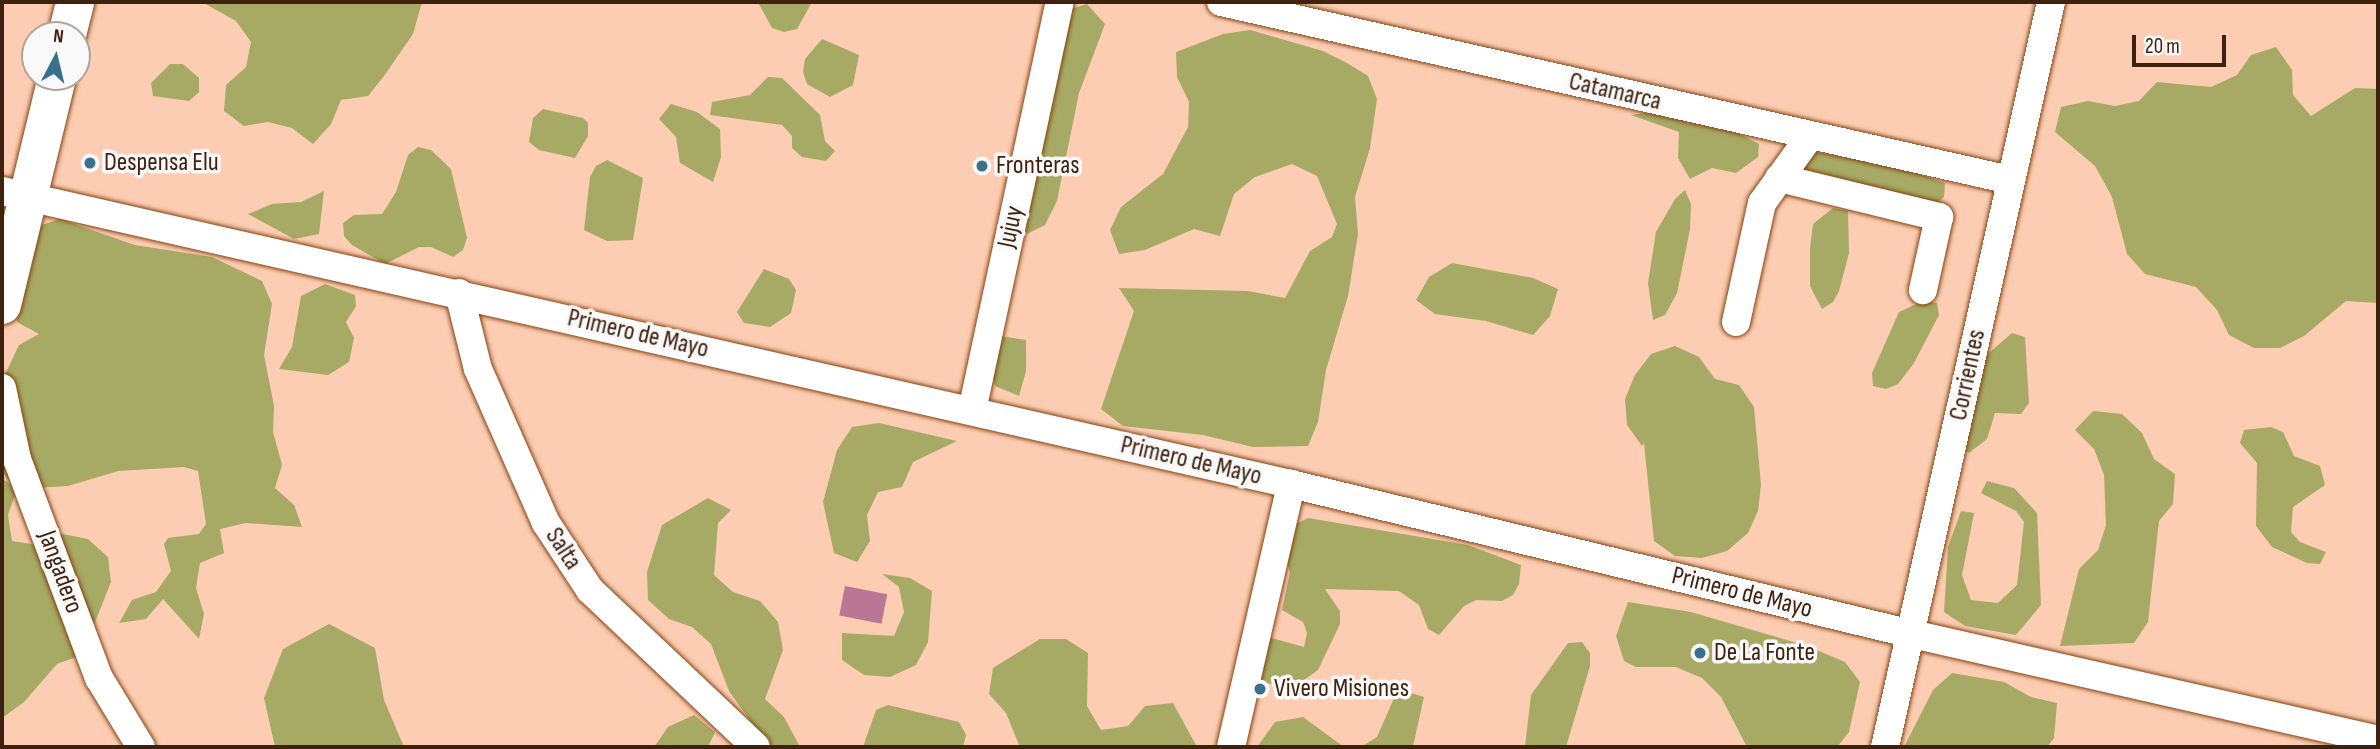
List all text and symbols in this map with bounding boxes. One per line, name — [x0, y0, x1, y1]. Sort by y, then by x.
north arrow — [21, 21, 91, 91]
scale bar — [2135, 21, 2230, 65]
text: N — [52, 25, 65, 49]
text: 20 m — [2145, 34, 2180, 59]
street label: Catamarca — [1566, 66, 1664, 118]
place label: Despensa Elu — [104, 147, 219, 179]
place label: Fronteras — [996, 150, 1080, 182]
marker: Despensa Elu — [82, 155, 98, 171]
marker: Fronteras — [974, 158, 990, 174]
street label: Jujuy — [991, 203, 1031, 251]
street label: Primero de Mayo — [564, 303, 712, 365]
street label: Corrientes — [1943, 327, 1993, 423]
street label: Primero de Mayo — [1117, 430, 1265, 492]
street label: Salta — [538, 522, 588, 576]
street label: Jangadero — [31, 526, 89, 618]
street label: Primero de Mayo — [1669, 560, 1815, 626]
place label: De La Fonte — [1714, 637, 1815, 669]
marker: De La Fonte — [1692, 645, 1708, 661]
place label: Vivero Misiones — [1274, 673, 1409, 705]
marker: Vivero Misiones — [1252, 681, 1268, 697]

